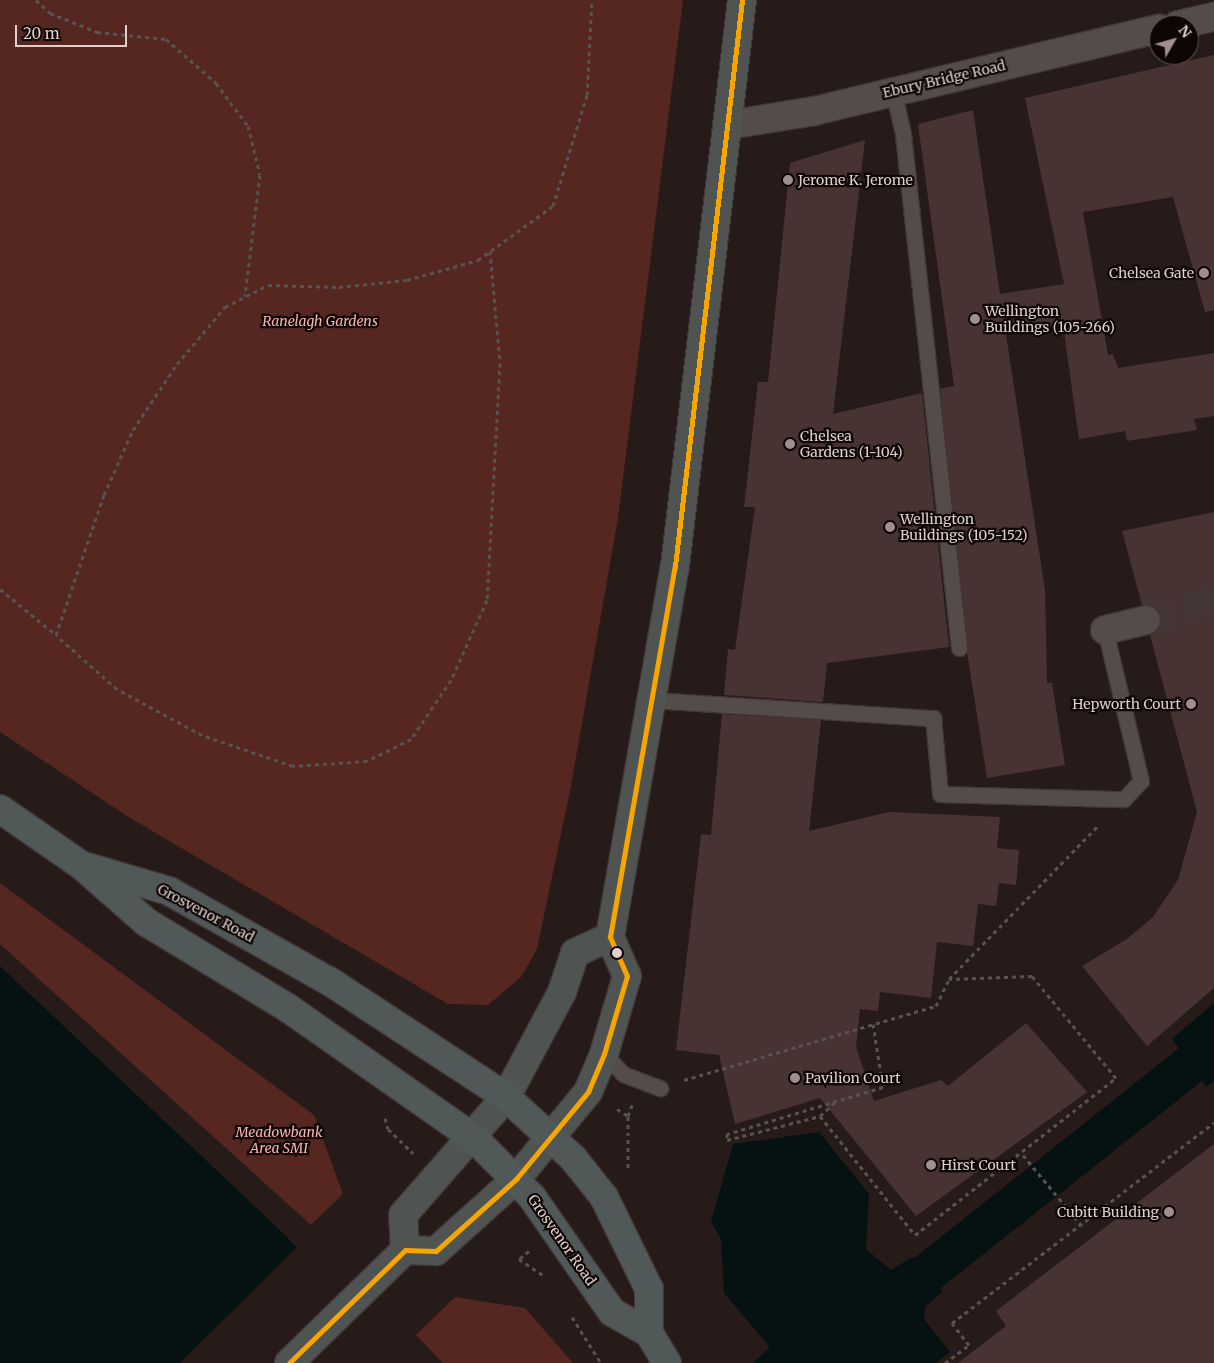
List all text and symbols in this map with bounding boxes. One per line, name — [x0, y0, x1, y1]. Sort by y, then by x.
scale bar — [18, 15, 130, 47]
north arrow — [1149, 15, 1199, 65]
text: N — [1175, 21, 1196, 41]
text: 20 m — [23, 24, 60, 43]
street label: Ebury Bridge Road — [881, 57, 1007, 101]
place label: Jerome K. Jerome — [798, 172, 913, 188]
marker: Jerome K. Jerome — [782, 174, 794, 186]
place label: Chelsea Gate — [1109, 265, 1194, 281]
marker: Chelsea Gate — [1198, 267, 1210, 279]
place label: Wellington Buildings (105-266) — [985, 303, 1115, 336]
park label: Ranelagh Gardens — [262, 313, 378, 329]
marker: Wellington Buildings (105-266) — [969, 313, 981, 325]
place label: Chelsea Gardens (1-104) — [800, 428, 903, 461]
marker: Chelsea Gardens (1-104) — [784, 438, 796, 450]
place label: Wellington Buildings (105-152) — [900, 511, 1027, 544]
marker: Wellington Buildings (105-152) — [884, 521, 896, 533]
place label: Hepworth Court — [1072, 696, 1181, 712]
marker: Hepworth Court — [1185, 698, 1197, 710]
street label: Grosvenor Road — [155, 880, 257, 946]
unlabelled marker — [612, 948, 622, 958]
place label: Pavilion Court — [805, 1070, 901, 1086]
marker: Pavilion Court — [789, 1072, 801, 1084]
park label: Meadowbank Area SMI — [235, 1124, 323, 1156]
place label: Hirst Court — [941, 1157, 1016, 1173]
marker: Hirst Court — [925, 1159, 937, 1171]
street label: Grosvenor Road — [524, 1191, 600, 1289]
place label: Cubitt Building — [1057, 1204, 1159, 1220]
marker: Cubitt Building — [1163, 1206, 1175, 1218]

